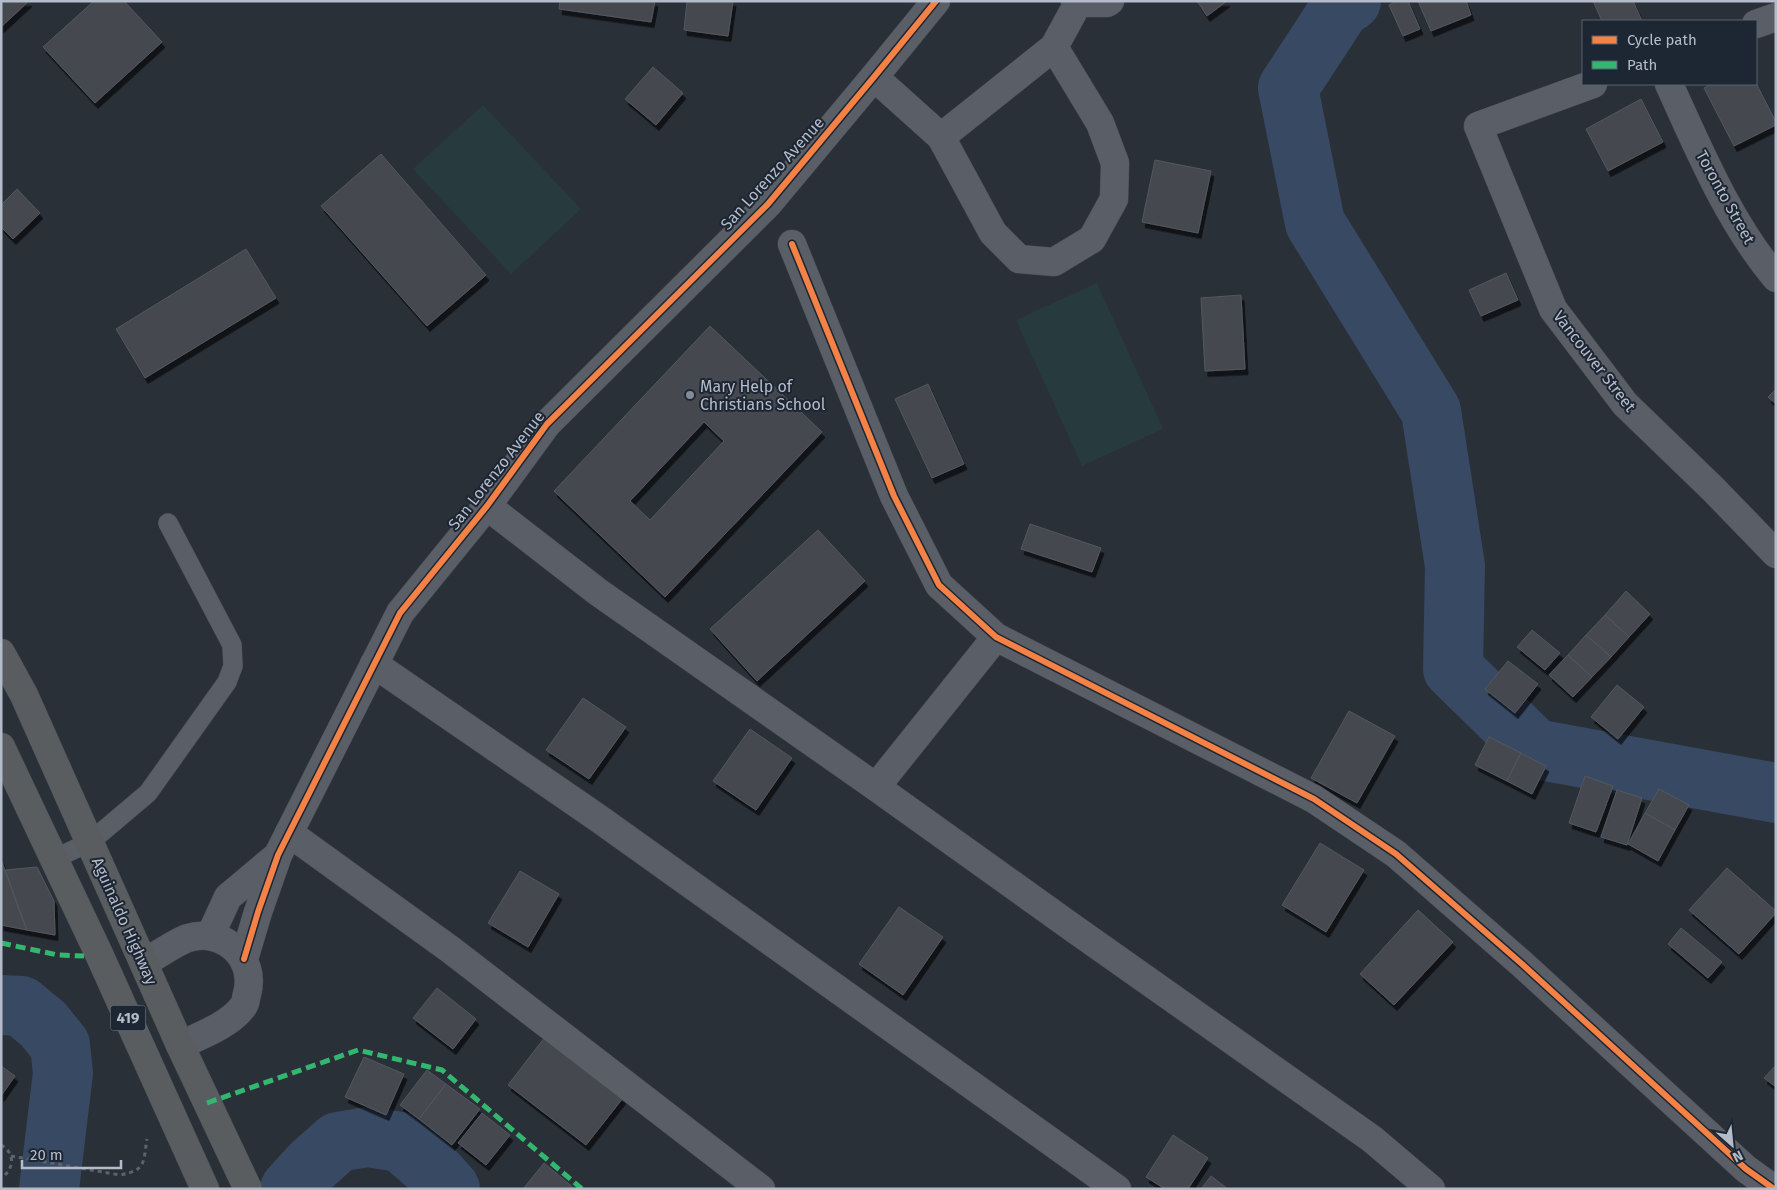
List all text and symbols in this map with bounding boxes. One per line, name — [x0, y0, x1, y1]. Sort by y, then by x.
legend — [1582, 20, 1757, 85]
text: Cycle path — [1627, 31, 1697, 49]
text: Path — [1627, 56, 1657, 74]
street label: San Lorenzo Avenue — [717, 113, 828, 234]
street label: Toronto Street — [1692, 147, 1759, 247]
street label: Vancouver Street — [1549, 307, 1640, 416]
place label: Mary Help of Christians School — [700, 377, 826, 414]
marker: Mary Help of Christians School — [684, 389, 696, 401]
street label: San Lorenzo Avenue — [444, 407, 549, 533]
street label: Aguinaldo Highway — [88, 855, 161, 988]
road number: 419 — [110, 1006, 146, 1030]
north arrow — [1707, 1120, 1757, 1170]
scale bar — [22, 1138, 121, 1170]
text: 20 m — [30, 1146, 63, 1164]
text: N — [1730, 1146, 1746, 1166]

